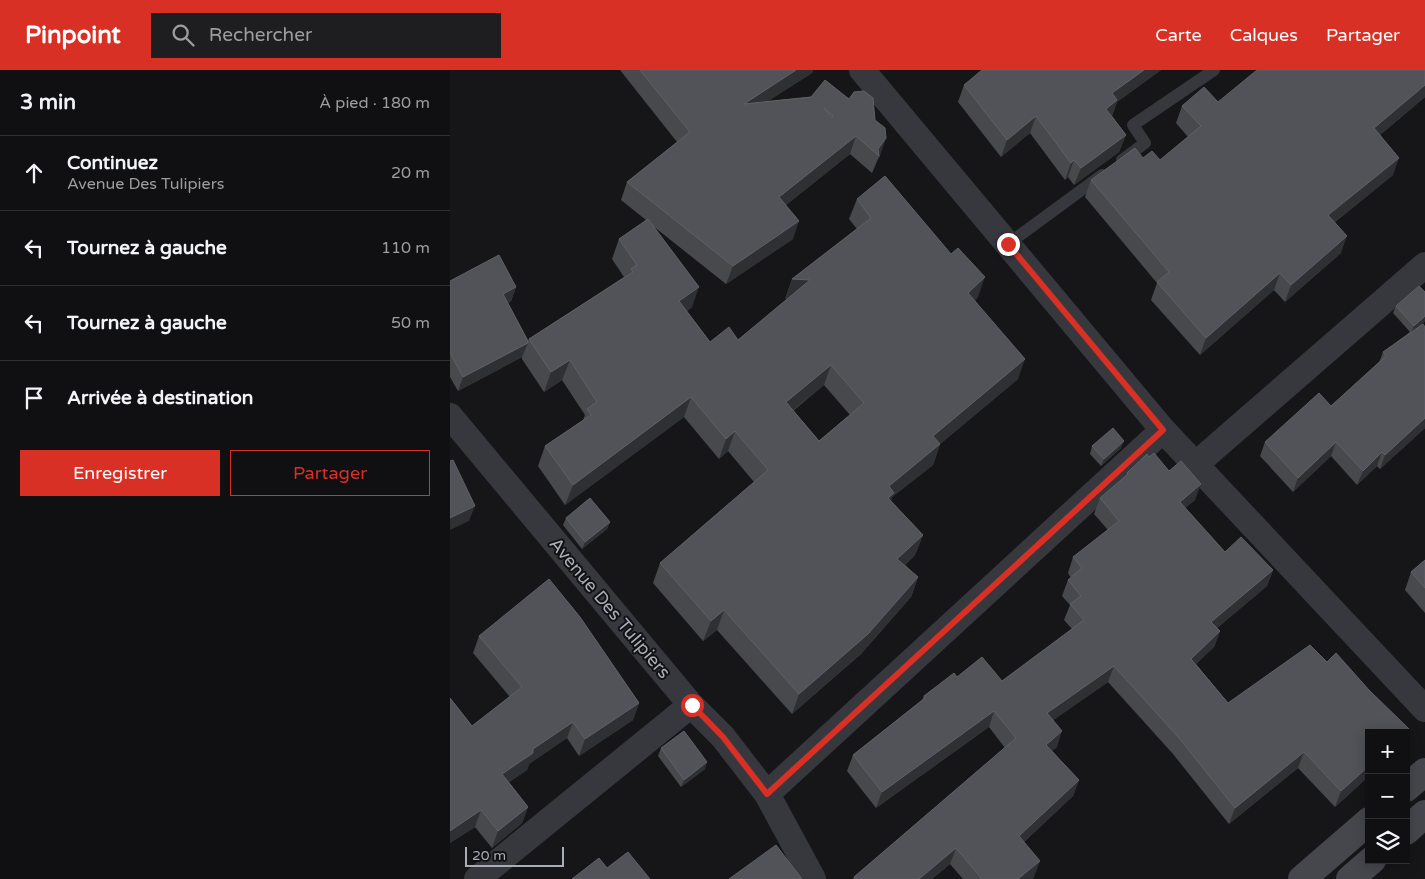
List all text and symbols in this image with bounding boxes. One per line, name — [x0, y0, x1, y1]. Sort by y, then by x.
search box — [151, 13, 501, 58]
text: Pinpoint — [25, 21, 121, 50]
icon: search — [169, 21, 197, 49]
text: Rechercher — [209, 24, 312, 46]
text: Carte — [1155, 24, 1202, 46]
text: Calques — [1230, 24, 1298, 46]
text: Partager — [1326, 24, 1400, 46]
text: 3 min — [20, 90, 76, 115]
text: À pied · 180 m — [319, 93, 430, 113]
text: Continuez — [67, 152, 158, 174]
icon: ahead — [20, 159, 48, 187]
text: 20 m — [391, 163, 430, 183]
text: Avenue Des Tulipiers — [67, 174, 224, 194]
route end — [997, 233, 1020, 256]
icon: left — [20, 234, 48, 262]
text: Tournez à gauche — [67, 237, 227, 259]
text: 110 m — [381, 238, 430, 258]
icon: left — [20, 309, 48, 337]
text: Tournez à gauche — [67, 312, 227, 334]
text: 50 m — [391, 313, 430, 333]
icon: arrive — [20, 384, 48, 412]
text: Arrivée à destination — [67, 387, 253, 409]
button: Enregistrer — [20, 450, 220, 496]
button: Partager — [230, 450, 430, 496]
street label: Avenue Des Tulipiers — [545, 533, 675, 683]
route start — [681, 694, 704, 717]
map controls — [1365, 729, 1410, 864]
button: + — [1365, 729, 1410, 774]
button: − — [1365, 774, 1410, 819]
button: layers — [1365, 819, 1410, 864]
scale bar — [465, 844, 564, 867]
text: 20 m — [472, 847, 506, 864]

